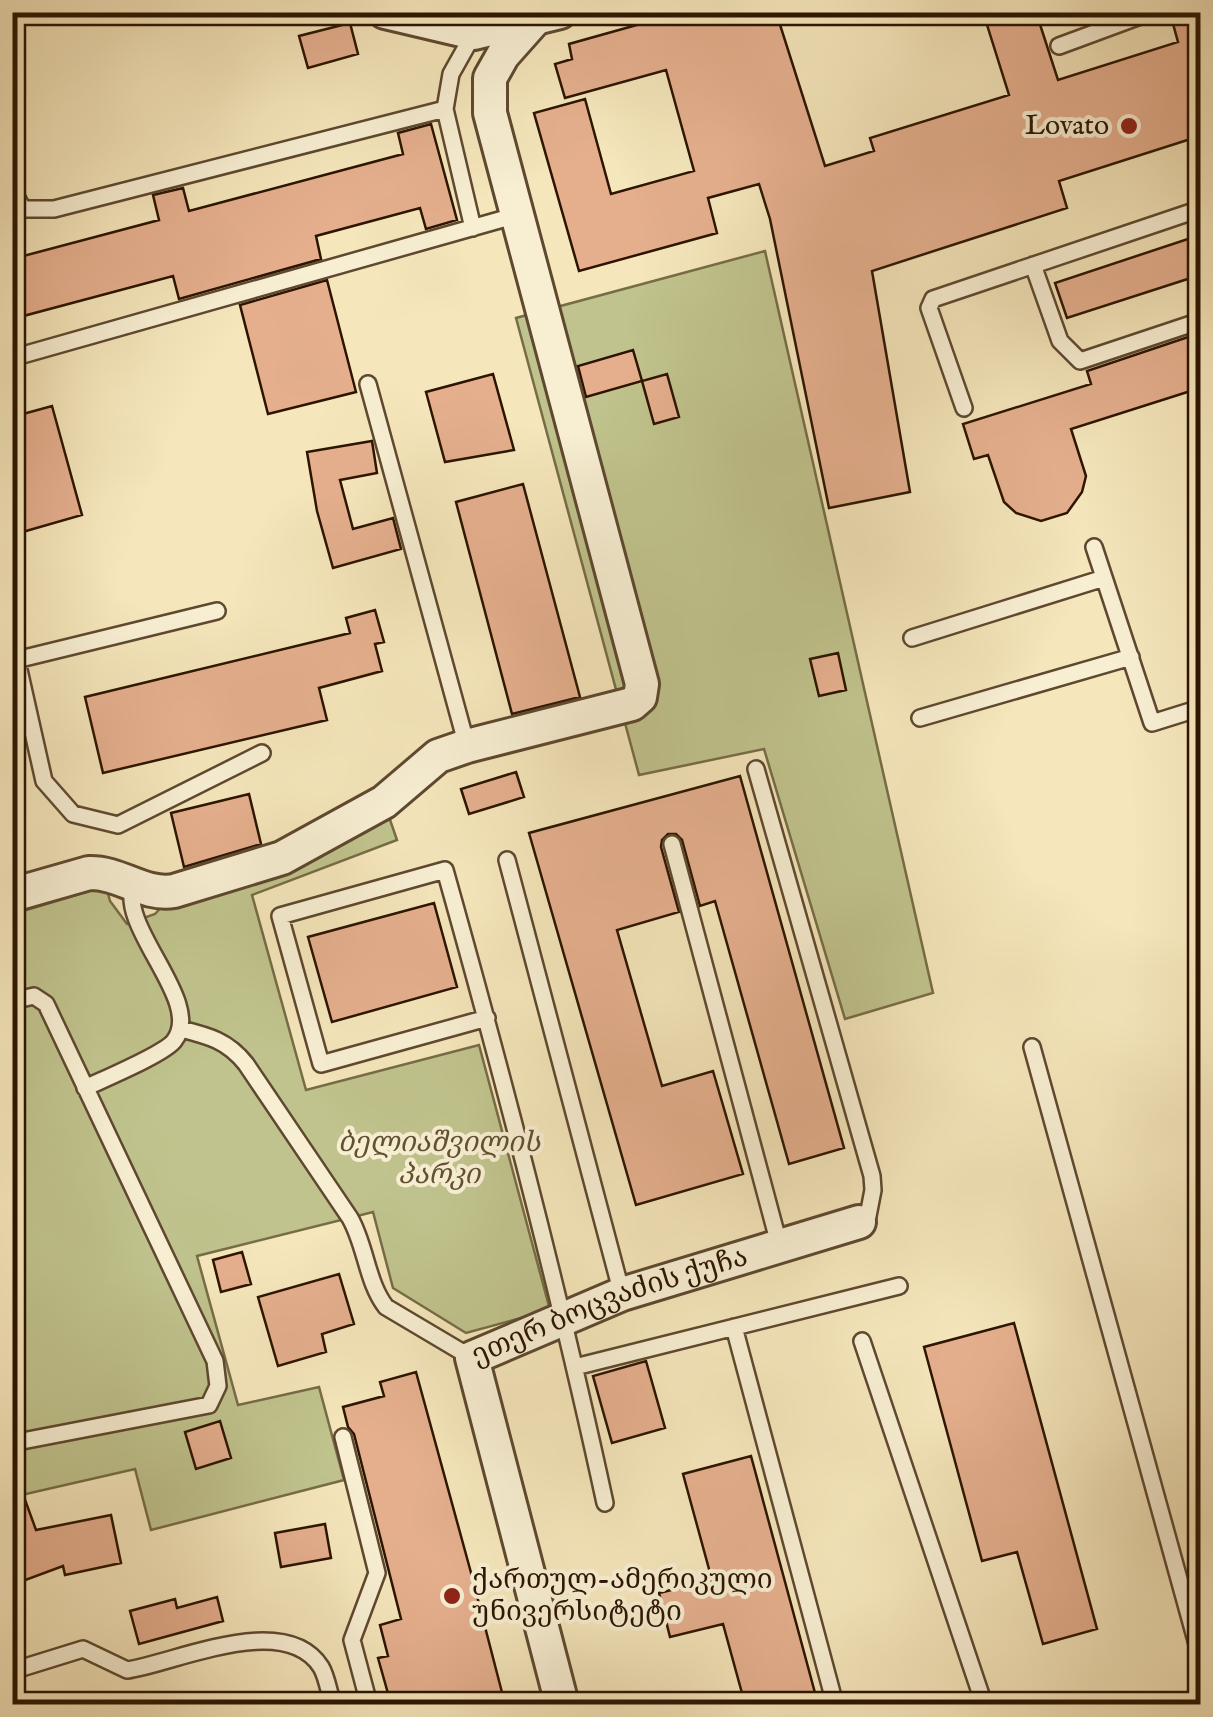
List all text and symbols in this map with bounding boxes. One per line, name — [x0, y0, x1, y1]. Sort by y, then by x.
place label: Lovato — [1025, 109, 1109, 144]
marker: Lovato — [1118, 115, 1140, 137]
park label: ბელიაშვილის პარკი — [338, 1126, 541, 1193]
street label: ეთერ ბოცვაძის ქუჩა — [466, 1239, 752, 1374]
place label: ქართულ-ამერიკული უნივერსიტეტი — [472, 1563, 773, 1630]
marker: ქართულ-ამერიკული უნივერსიტეტი — [441, 1585, 463, 1607]

